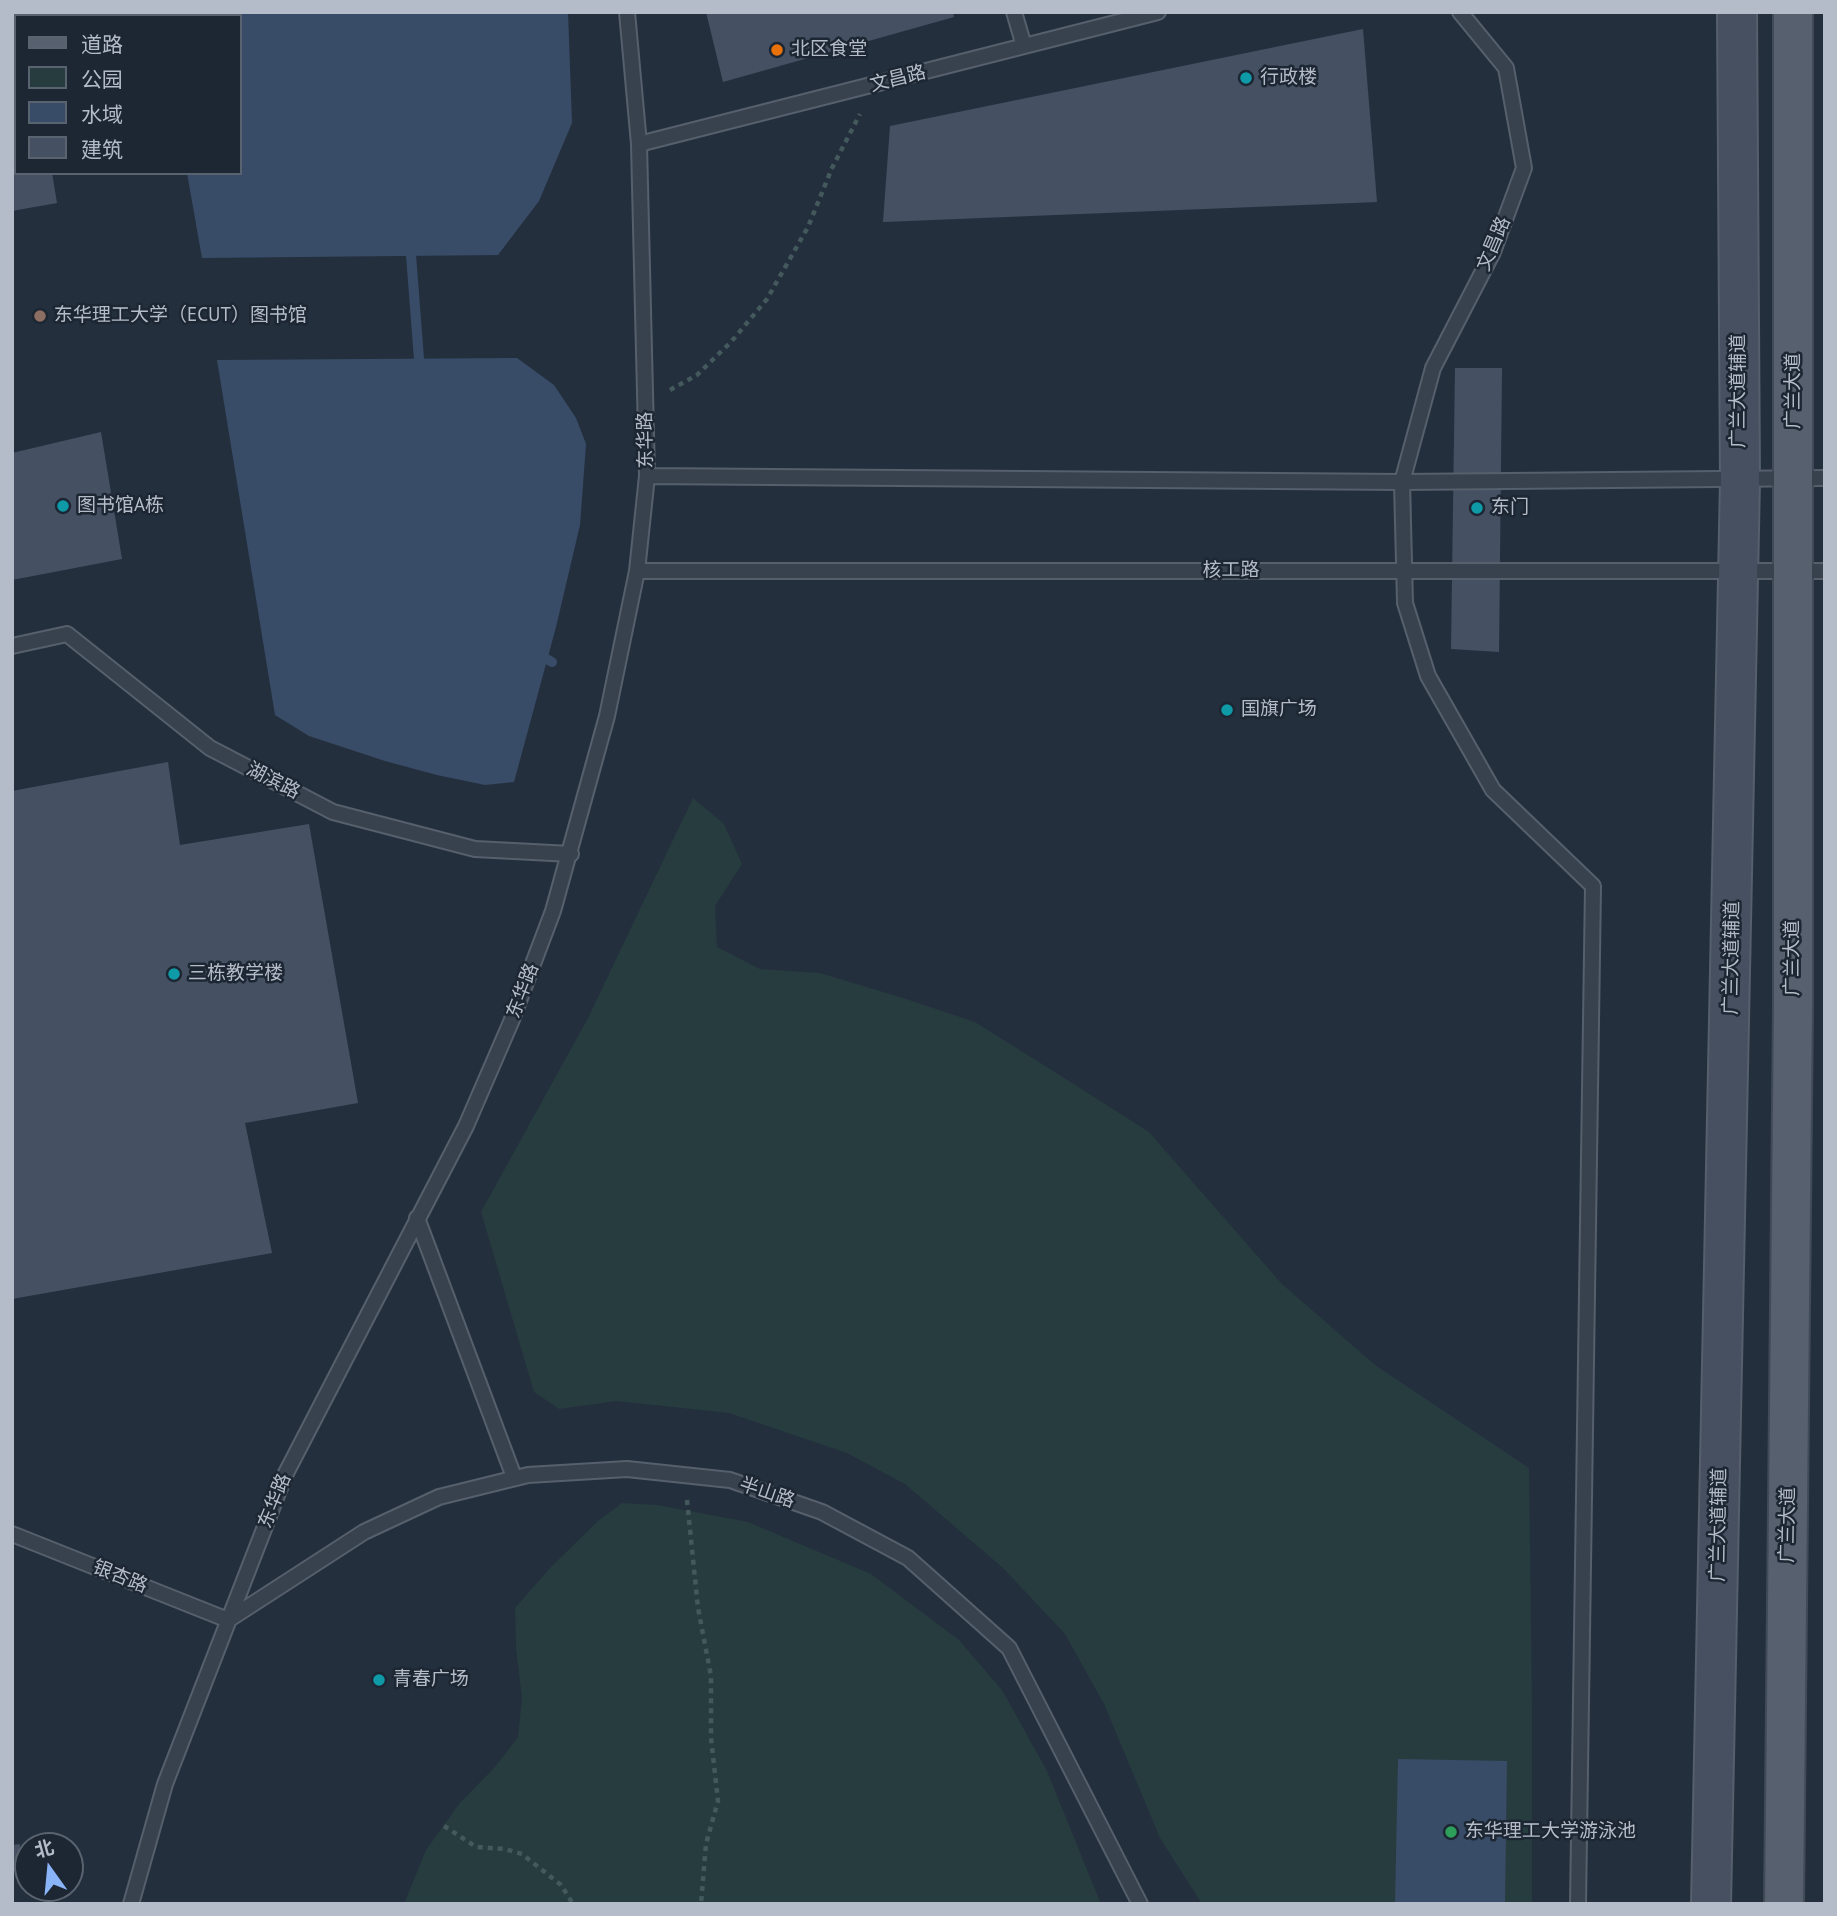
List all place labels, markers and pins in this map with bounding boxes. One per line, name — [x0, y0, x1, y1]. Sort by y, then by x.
place label: 北区食堂 — [791, 39, 867, 61]
marker: 北区食堂 — [769, 42, 785, 58]
place label: 行政楼 — [1260, 67, 1317, 89]
marker: 行政楼 — [1238, 70, 1254, 86]
place label: 东华理工大学（ECUT）图书馆 — [54, 305, 307, 327]
marker: 东华理工大学（ECUT）图书馆 — [32, 308, 48, 324]
place label: 图书馆A栋 — [77, 495, 164, 517]
place label: 东门 — [1491, 497, 1529, 519]
marker: 图书馆A栋 — [55, 498, 71, 514]
marker: 东门 — [1469, 500, 1485, 516]
place label: 国旗广场 — [1241, 699, 1317, 721]
marker: 国旗广场 — [1219, 702, 1235, 718]
place label: 三栋教学楼 — [188, 963, 283, 985]
marker: 三栋教学楼 — [166, 966, 182, 982]
place label: 青春广场 — [393, 1669, 469, 1691]
marker: 青春广场 — [371, 1672, 387, 1688]
place label: 东华理工大学游泳池 — [1465, 1821, 1636, 1843]
marker: 东华理工大学游泳池 — [1443, 1824, 1459, 1840]

